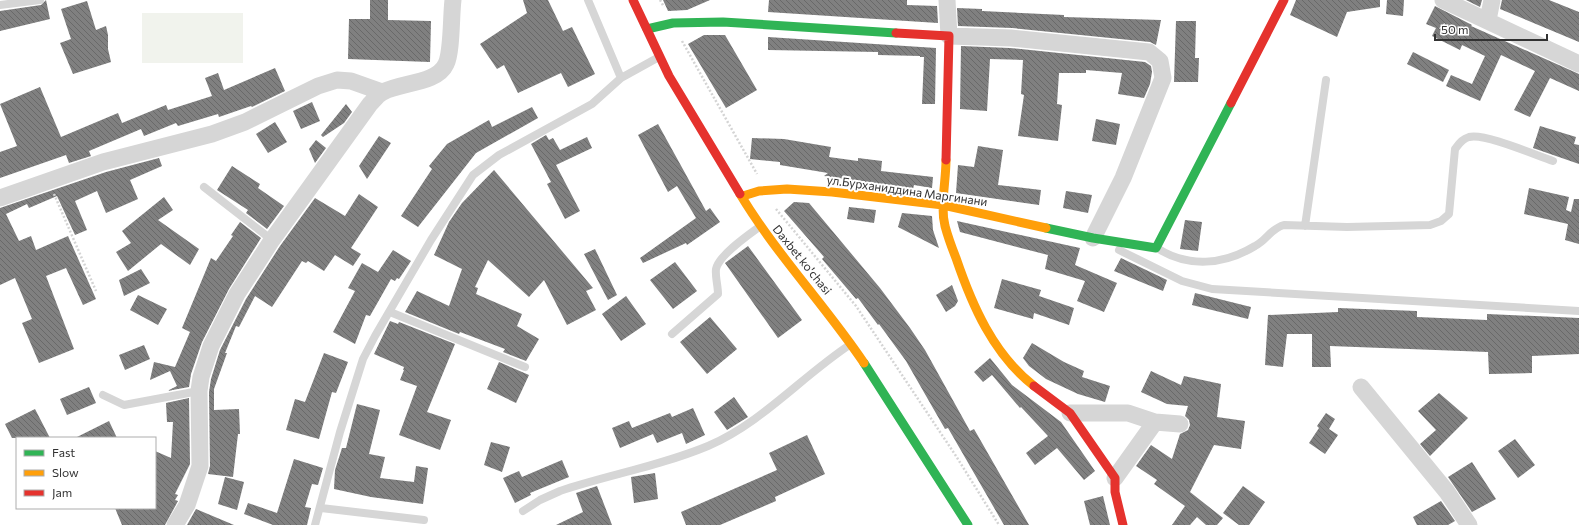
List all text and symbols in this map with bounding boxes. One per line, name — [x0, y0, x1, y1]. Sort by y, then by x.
scale bar — [1435, 16, 1547, 42]
text: 50 m — [1441, 22, 1469, 36]
street label: ул.Бурханиддина Маргинани — [826, 172, 988, 208]
street label: Daxbet ko'chasi — [770, 222, 835, 297]
legend — [16, 437, 156, 509]
text: Fast — [52, 445, 75, 459]
text: Slow — [52, 465, 79, 479]
text: Jam — [52, 485, 72, 500]

